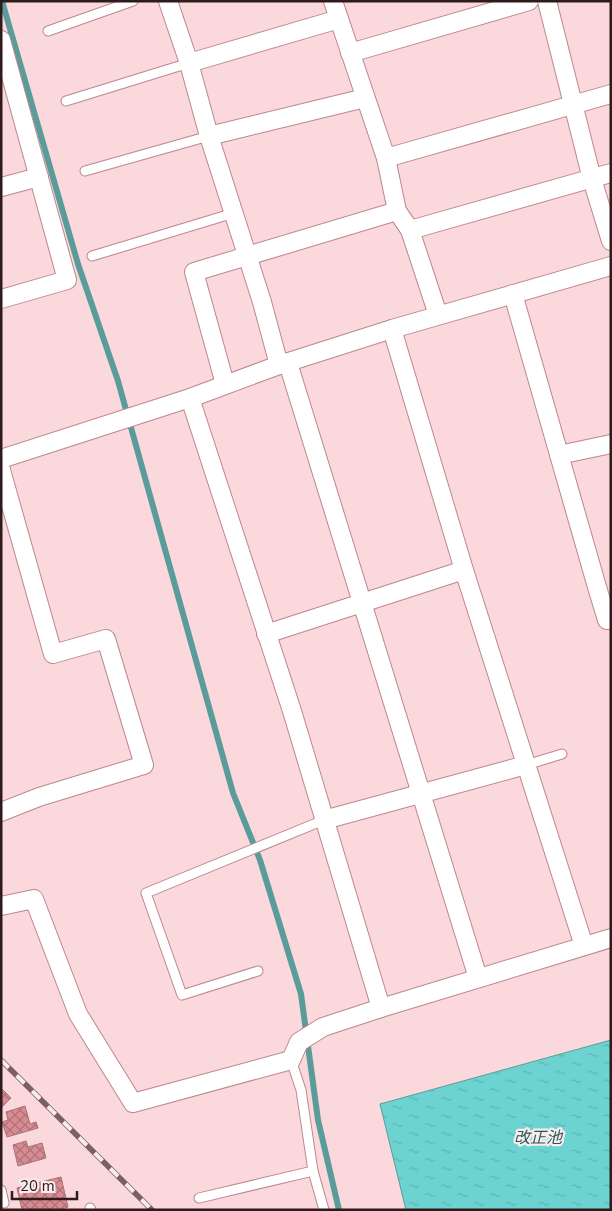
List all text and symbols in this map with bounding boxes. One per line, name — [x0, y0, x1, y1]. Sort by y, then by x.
water label: 改正池 — [514, 1127, 564, 1149]
scale bar — [12, 1168, 78, 1200]
text: 20 m — [20, 1176, 55, 1196]

